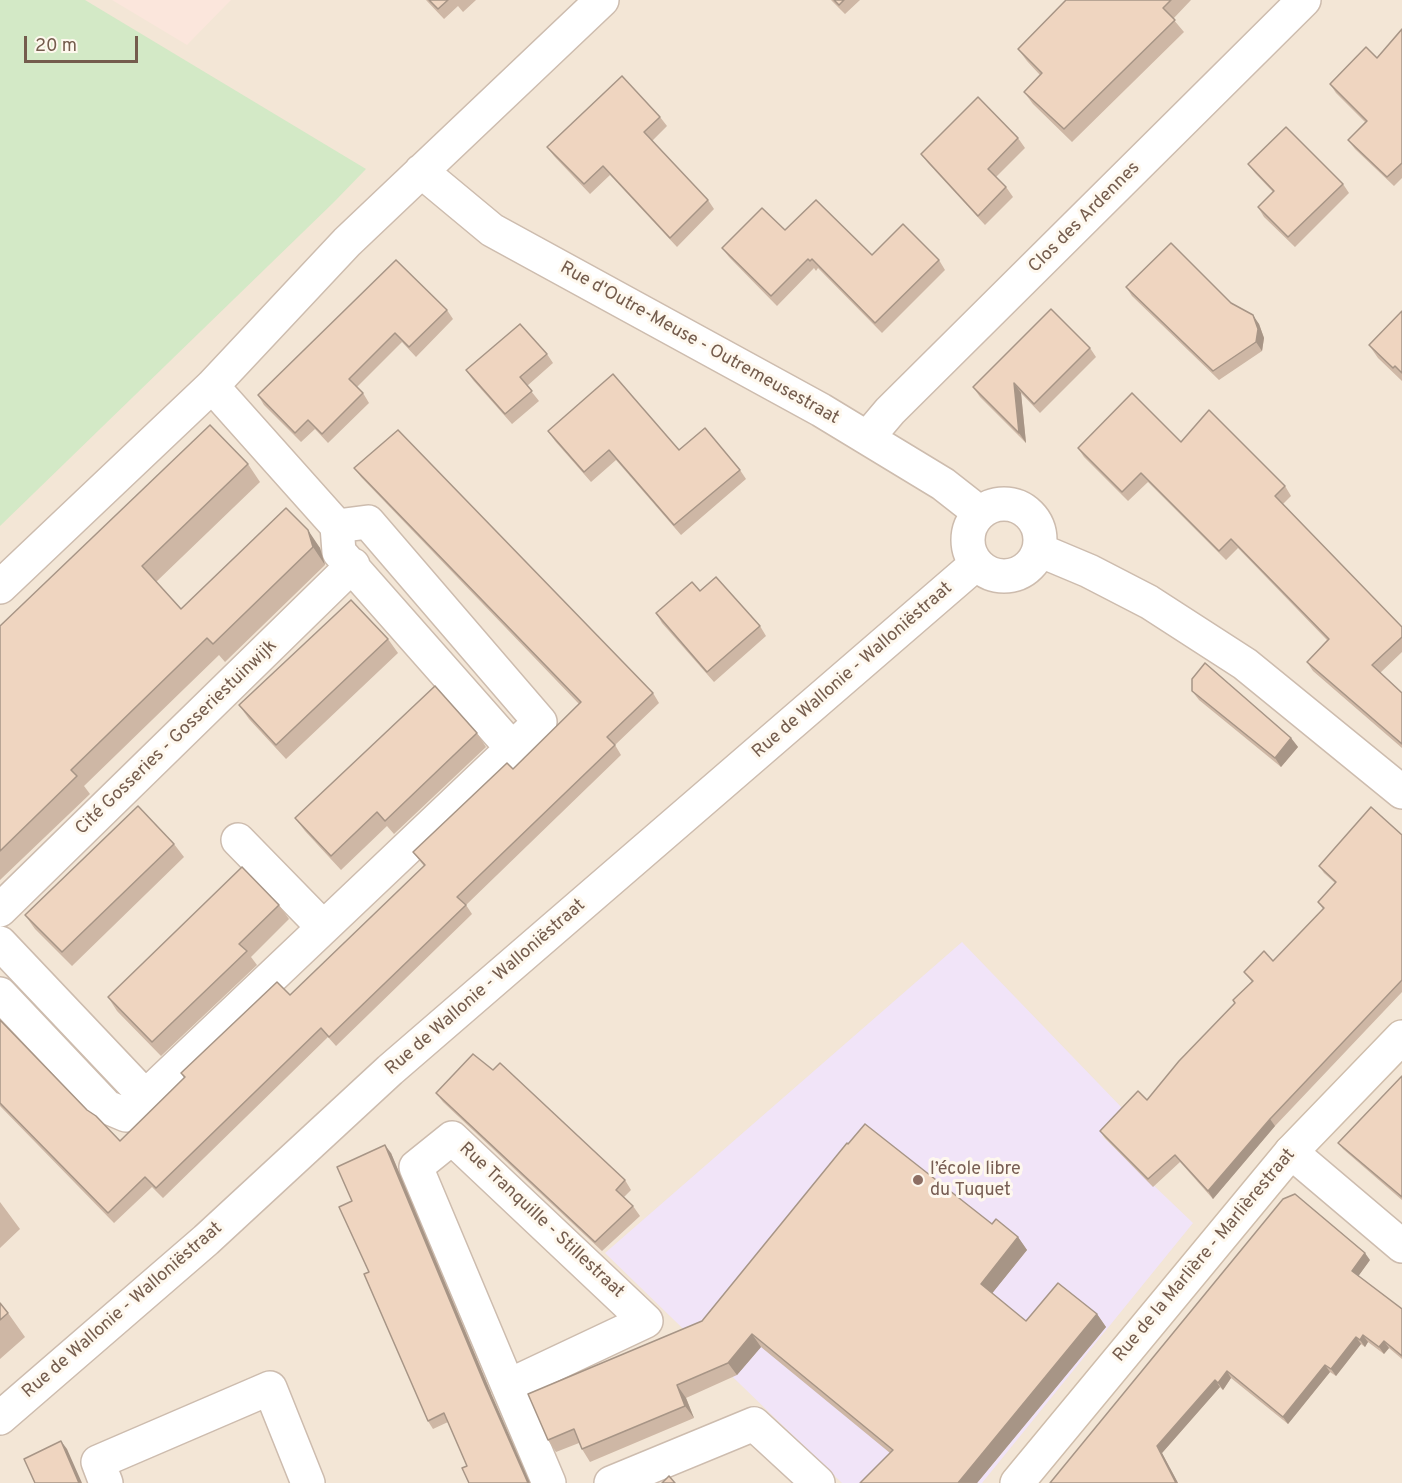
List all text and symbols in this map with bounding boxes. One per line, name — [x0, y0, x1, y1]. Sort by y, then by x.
scale bar — [27, 24, 141, 62]
text: 20 m — [35, 35, 77, 58]
street label: Clos des Ardennes — [1025, 158, 1145, 278]
street label: Rue d'Outre-Meuse - Outremeusestraat — [556, 258, 842, 430]
street label: Rue de Wallonie - Walloniëstraat — [749, 578, 957, 764]
street label: Cité Gosseries - Gosseriestuinwijk — [72, 636, 282, 840]
street label: Rue de Wallonie - Walloniëstraat — [382, 895, 590, 1081]
street label: Rue Tranquille - Stillestraat — [454, 1139, 628, 1303]
street label: Rue de la Marlière - Marlièrestraat — [1109, 1145, 1301, 1367]
place label: l’école libre du Tuquet — [930, 1159, 1021, 1202]
marker: l’école libre du Tuquet — [911, 1173, 925, 1187]
street label: Rue de Wallonie - Walloniëstraat — [19, 1218, 227, 1404]

